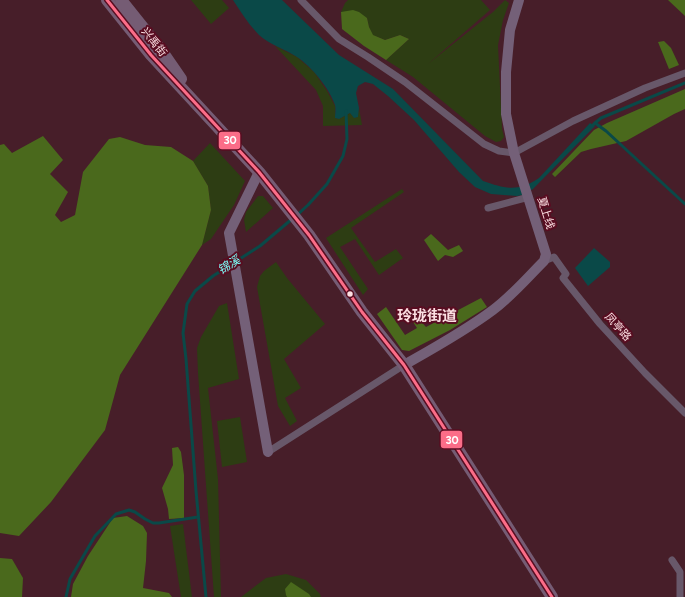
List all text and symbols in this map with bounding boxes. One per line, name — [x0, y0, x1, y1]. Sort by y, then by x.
street label: 兴禹街 — [139, 25, 169, 59]
line badge: 30 — [218, 131, 241, 150]
text: 30 — [223, 134, 237, 147]
street label: 夏上线 — [535, 195, 557, 231]
water label: 锦溪 — [215, 252, 245, 277]
unlabelled marker — [345, 289, 355, 299]
district label: 玲珑街道 — [397, 307, 457, 325]
street label: 凤亭路 — [602, 310, 634, 344]
line badge: 30 — [440, 430, 463, 449]
text: 30 — [445, 434, 459, 447]

